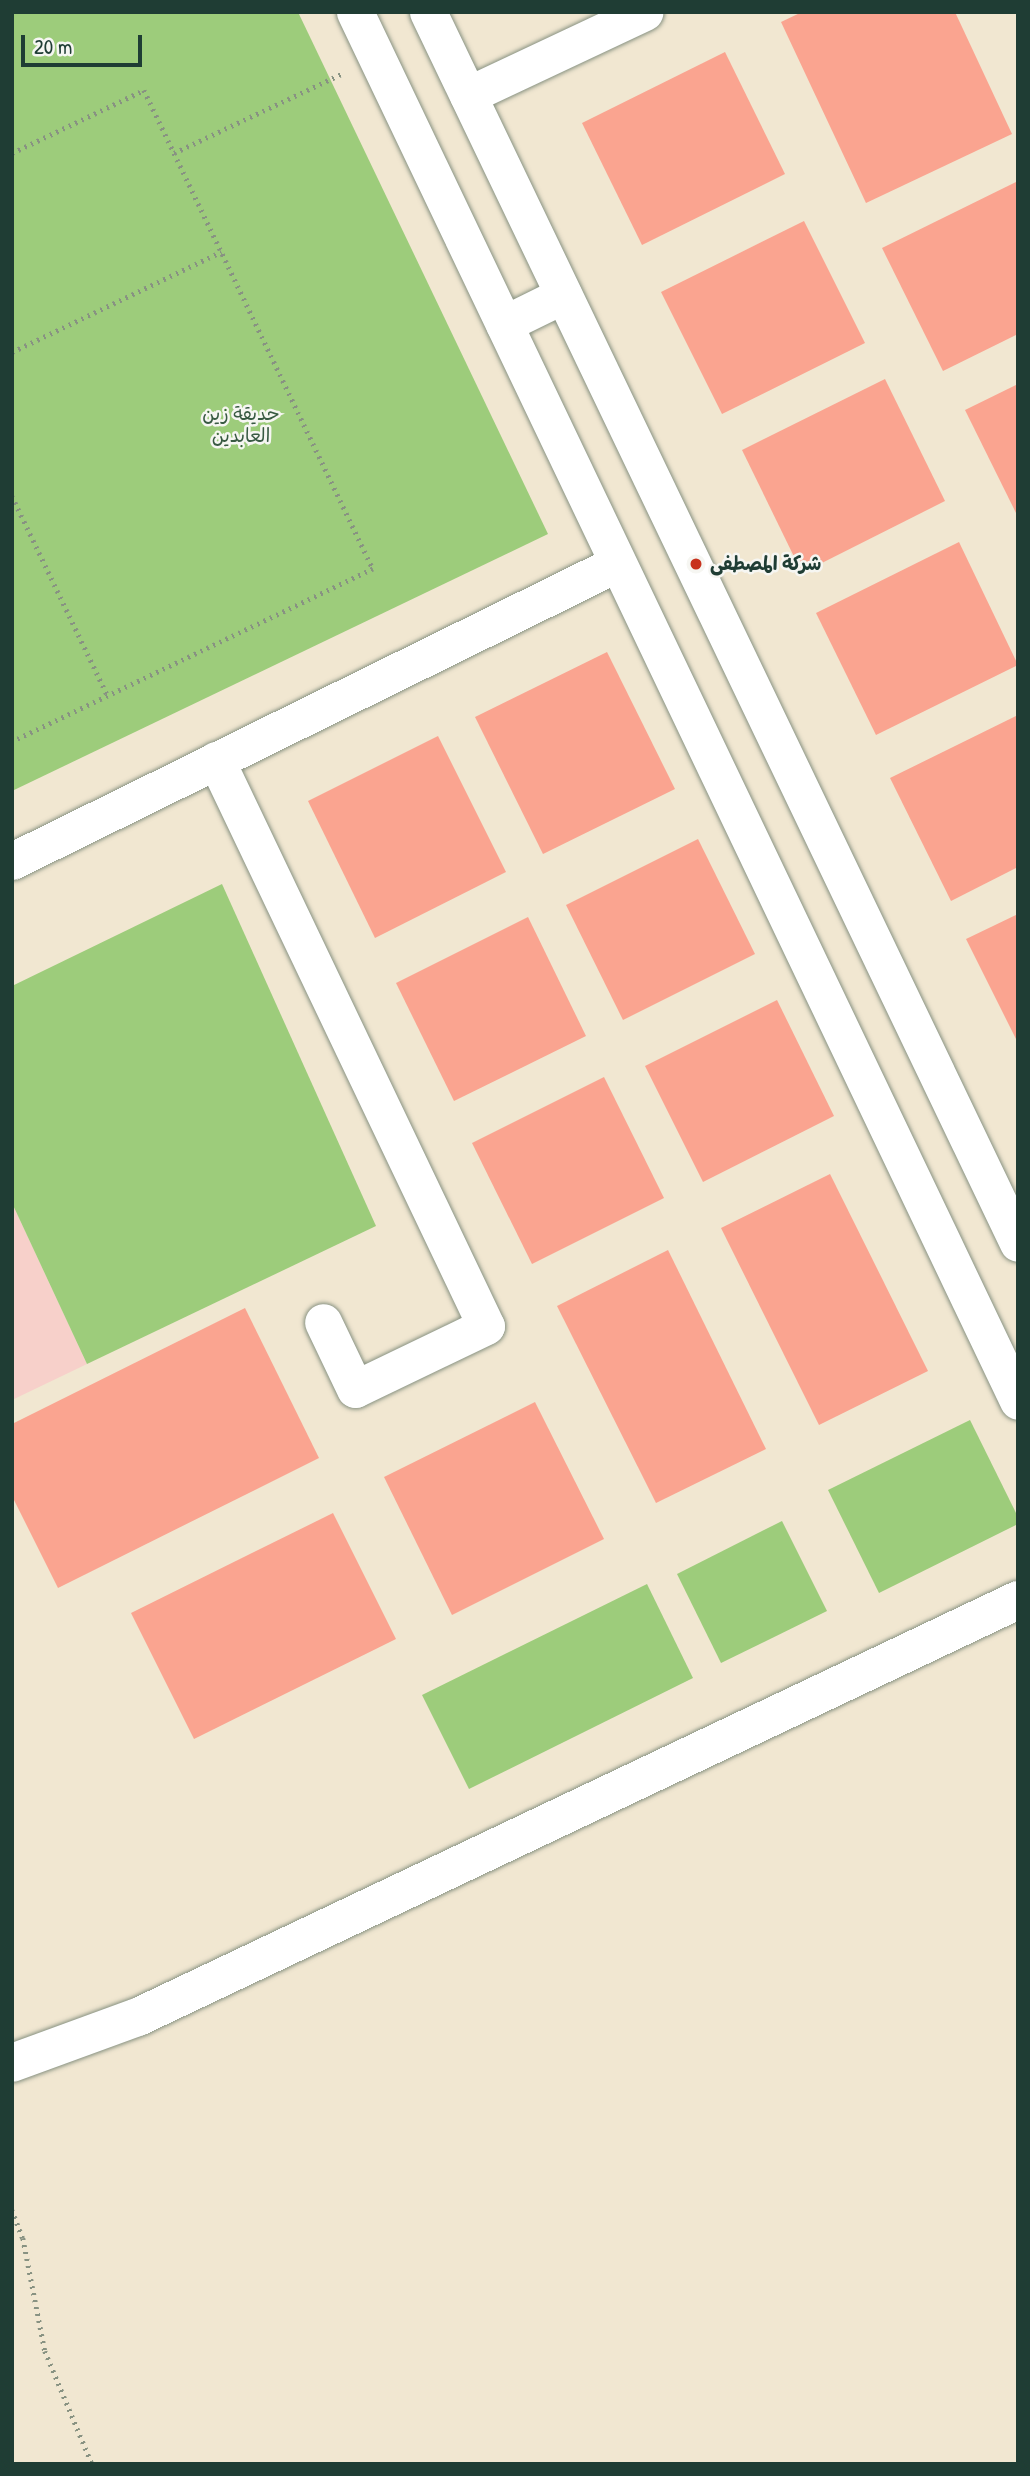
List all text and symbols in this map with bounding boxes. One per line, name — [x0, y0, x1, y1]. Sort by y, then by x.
scale bar — [24, 21, 145, 65]
text: 20 m — [34, 32, 72, 61]
park label: حديقة زين العابدين — [202, 403, 280, 447]
place label: شركة المصطفى — [710, 553, 821, 575]
marker: شركة المصطفى — [688, 556, 704, 572]

